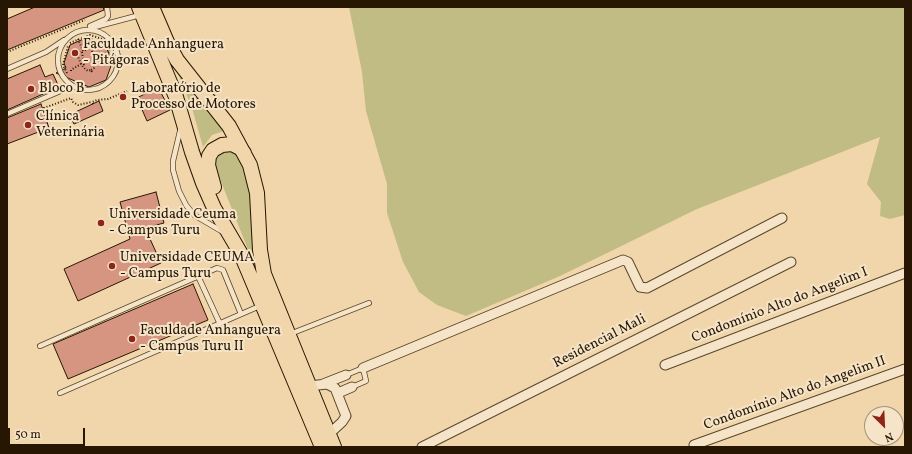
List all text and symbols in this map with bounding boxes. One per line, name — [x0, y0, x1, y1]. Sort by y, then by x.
place label: Faculdade Anhanguera - Pitágoras — [83, 37, 224, 70]
marker: Faculdade Anhanguera - Pitágoras — [70, 48, 80, 58]
place label: Bloco B — [39, 81, 85, 97]
place label: Laboratório de Processo de Motores — [131, 81, 256, 114]
marker: Bloco B — [26, 84, 36, 94]
marker: Laboratório de Processo de Motores — [118, 92, 128, 102]
place label: Clínica Veterinária — [36, 109, 105, 142]
marker: Clínica Veterinária — [23, 120, 33, 130]
place label: Universidade Ceuma - Campus Turu — [109, 207, 236, 240]
marker: Universidade Ceuma - Campus Turu — [96, 218, 106, 228]
place label: Universidade CEUMA - Campus Turu — [120, 250, 254, 282]
marker: Universidade CEUMA - Campus Turu — [107, 261, 117, 271]
street label: Condomínio Alto do Angelim I — [689, 265, 871, 347]
street label: Residencial Mali — [551, 311, 649, 373]
place label: Faculdade Anhanguera - Campus Turu II — [140, 323, 281, 356]
marker: Faculdade Anhanguera - Campus Turu II — [127, 334, 137, 344]
street label: Condomínio Alto do Angelim II — [702, 353, 888, 435]
north arrow — [864, 406, 904, 446]
scale bar — [10, 420, 87, 446]
text: 50 m — [15, 427, 41, 443]
text: N — [882, 428, 895, 445]

